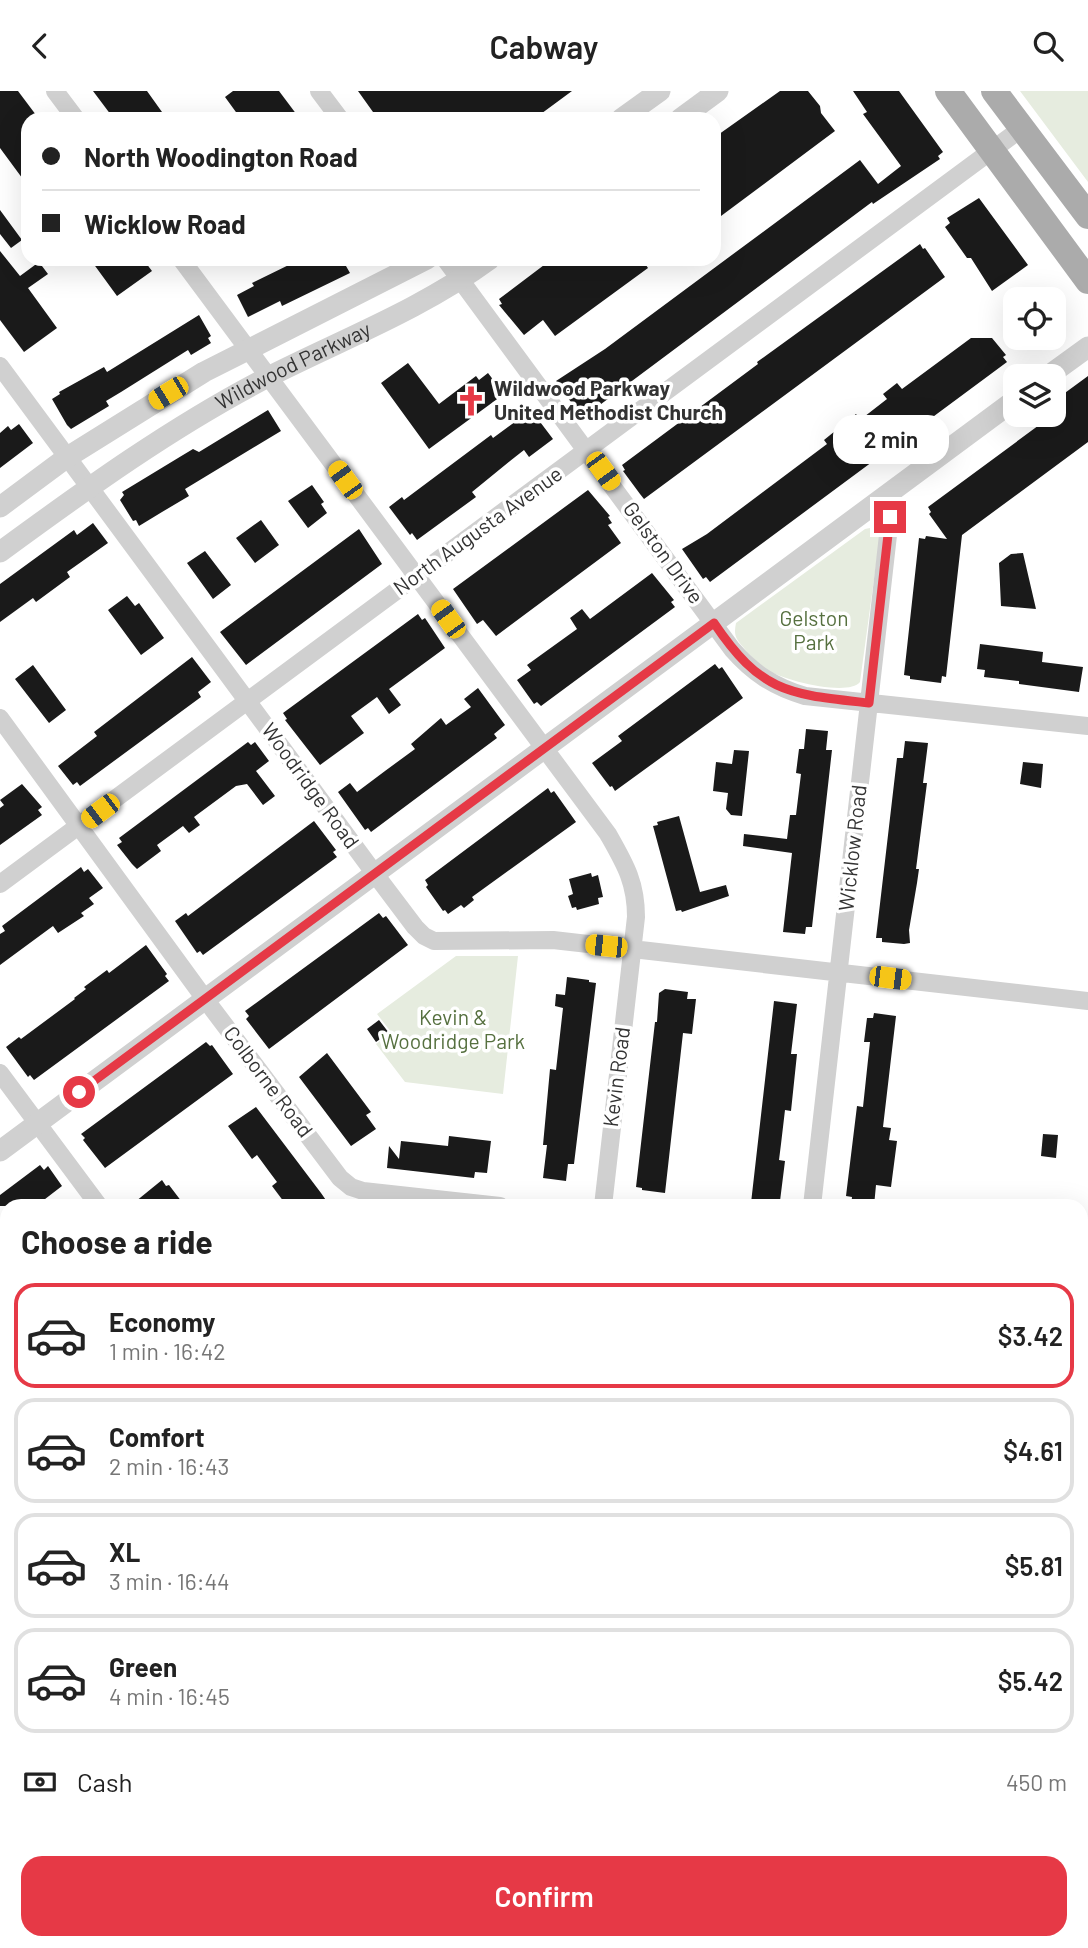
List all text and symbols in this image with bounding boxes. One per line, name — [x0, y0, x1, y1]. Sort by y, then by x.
icon: back — [21, 27, 59, 65]
text: Cabway — [490, 27, 599, 65]
icon: search — [1029, 27, 1067, 65]
text: North Woodington Road — [84, 141, 358, 172]
text: Wicklow Road — [84, 208, 246, 239]
map controls — [1003, 287, 1066, 427]
button: locate — [1003, 287, 1066, 350]
street label: Wildwood Parkway — [211, 316, 375, 414]
button: layers — [1003, 364, 1066, 427]
car — [145, 373, 192, 413]
place label: Wildwood Parkway United Methodist Church — [494, 375, 723, 424]
church icon: Wildwood Parkway United Methodist Church — [454, 384, 488, 418]
callout: 2 min — [832, 415, 948, 465]
text: 2 min — [864, 425, 918, 453]
car — [583, 448, 624, 494]
car — [325, 457, 366, 503]
street label: North Augusta Avenue — [388, 460, 566, 599]
street label: Gelston Drive — [619, 496, 710, 608]
route end — [874, 501, 906, 533]
car — [428, 596, 469, 642]
park label: Gelston Park — [779, 605, 849, 654]
street label: Woodridge Road — [257, 717, 365, 853]
street label: Wicklow Road — [832, 783, 871, 912]
car — [77, 790, 124, 832]
car — [585, 933, 628, 959]
car — [868, 965, 913, 991]
park label: Kevin & Woodridge Park — [381, 1004, 525, 1053]
street label: Colborne Road — [219, 1021, 319, 1142]
street label: Kevin Road — [597, 1025, 634, 1128]
route start — [63, 1076, 95, 1108]
text: Choose a ride — [21, 1222, 213, 1260]
icon: car — [25, 1304, 88, 1367]
text: Economy — [109, 1306, 215, 1337]
text: $3.42 — [998, 1320, 1063, 1351]
text: 1 min · 16:42 — [109, 1337, 226, 1365]
icon: car — [25, 1419, 88, 1482]
text: Comfort — [109, 1421, 205, 1452]
text: $4.61 — [1003, 1435, 1063, 1466]
text: 2 min · 16:43 — [109, 1452, 229, 1480]
icon: car — [25, 1534, 88, 1597]
text: XL — [109, 1536, 140, 1567]
text: $5.81 — [1005, 1550, 1063, 1581]
text: 3 min · 16:44 — [109, 1567, 230, 1595]
icon: car — [25, 1649, 88, 1712]
text: Green — [109, 1651, 177, 1682]
text: $5.42 — [998, 1665, 1063, 1696]
text: 4 min · 16:45 — [109, 1682, 230, 1710]
icon: cash — [21, 1763, 59, 1801]
text: Cash — [77, 1766, 132, 1797]
text: 450 m — [1006, 1768, 1067, 1796]
button: Confirm — [21, 1856, 1067, 1936]

